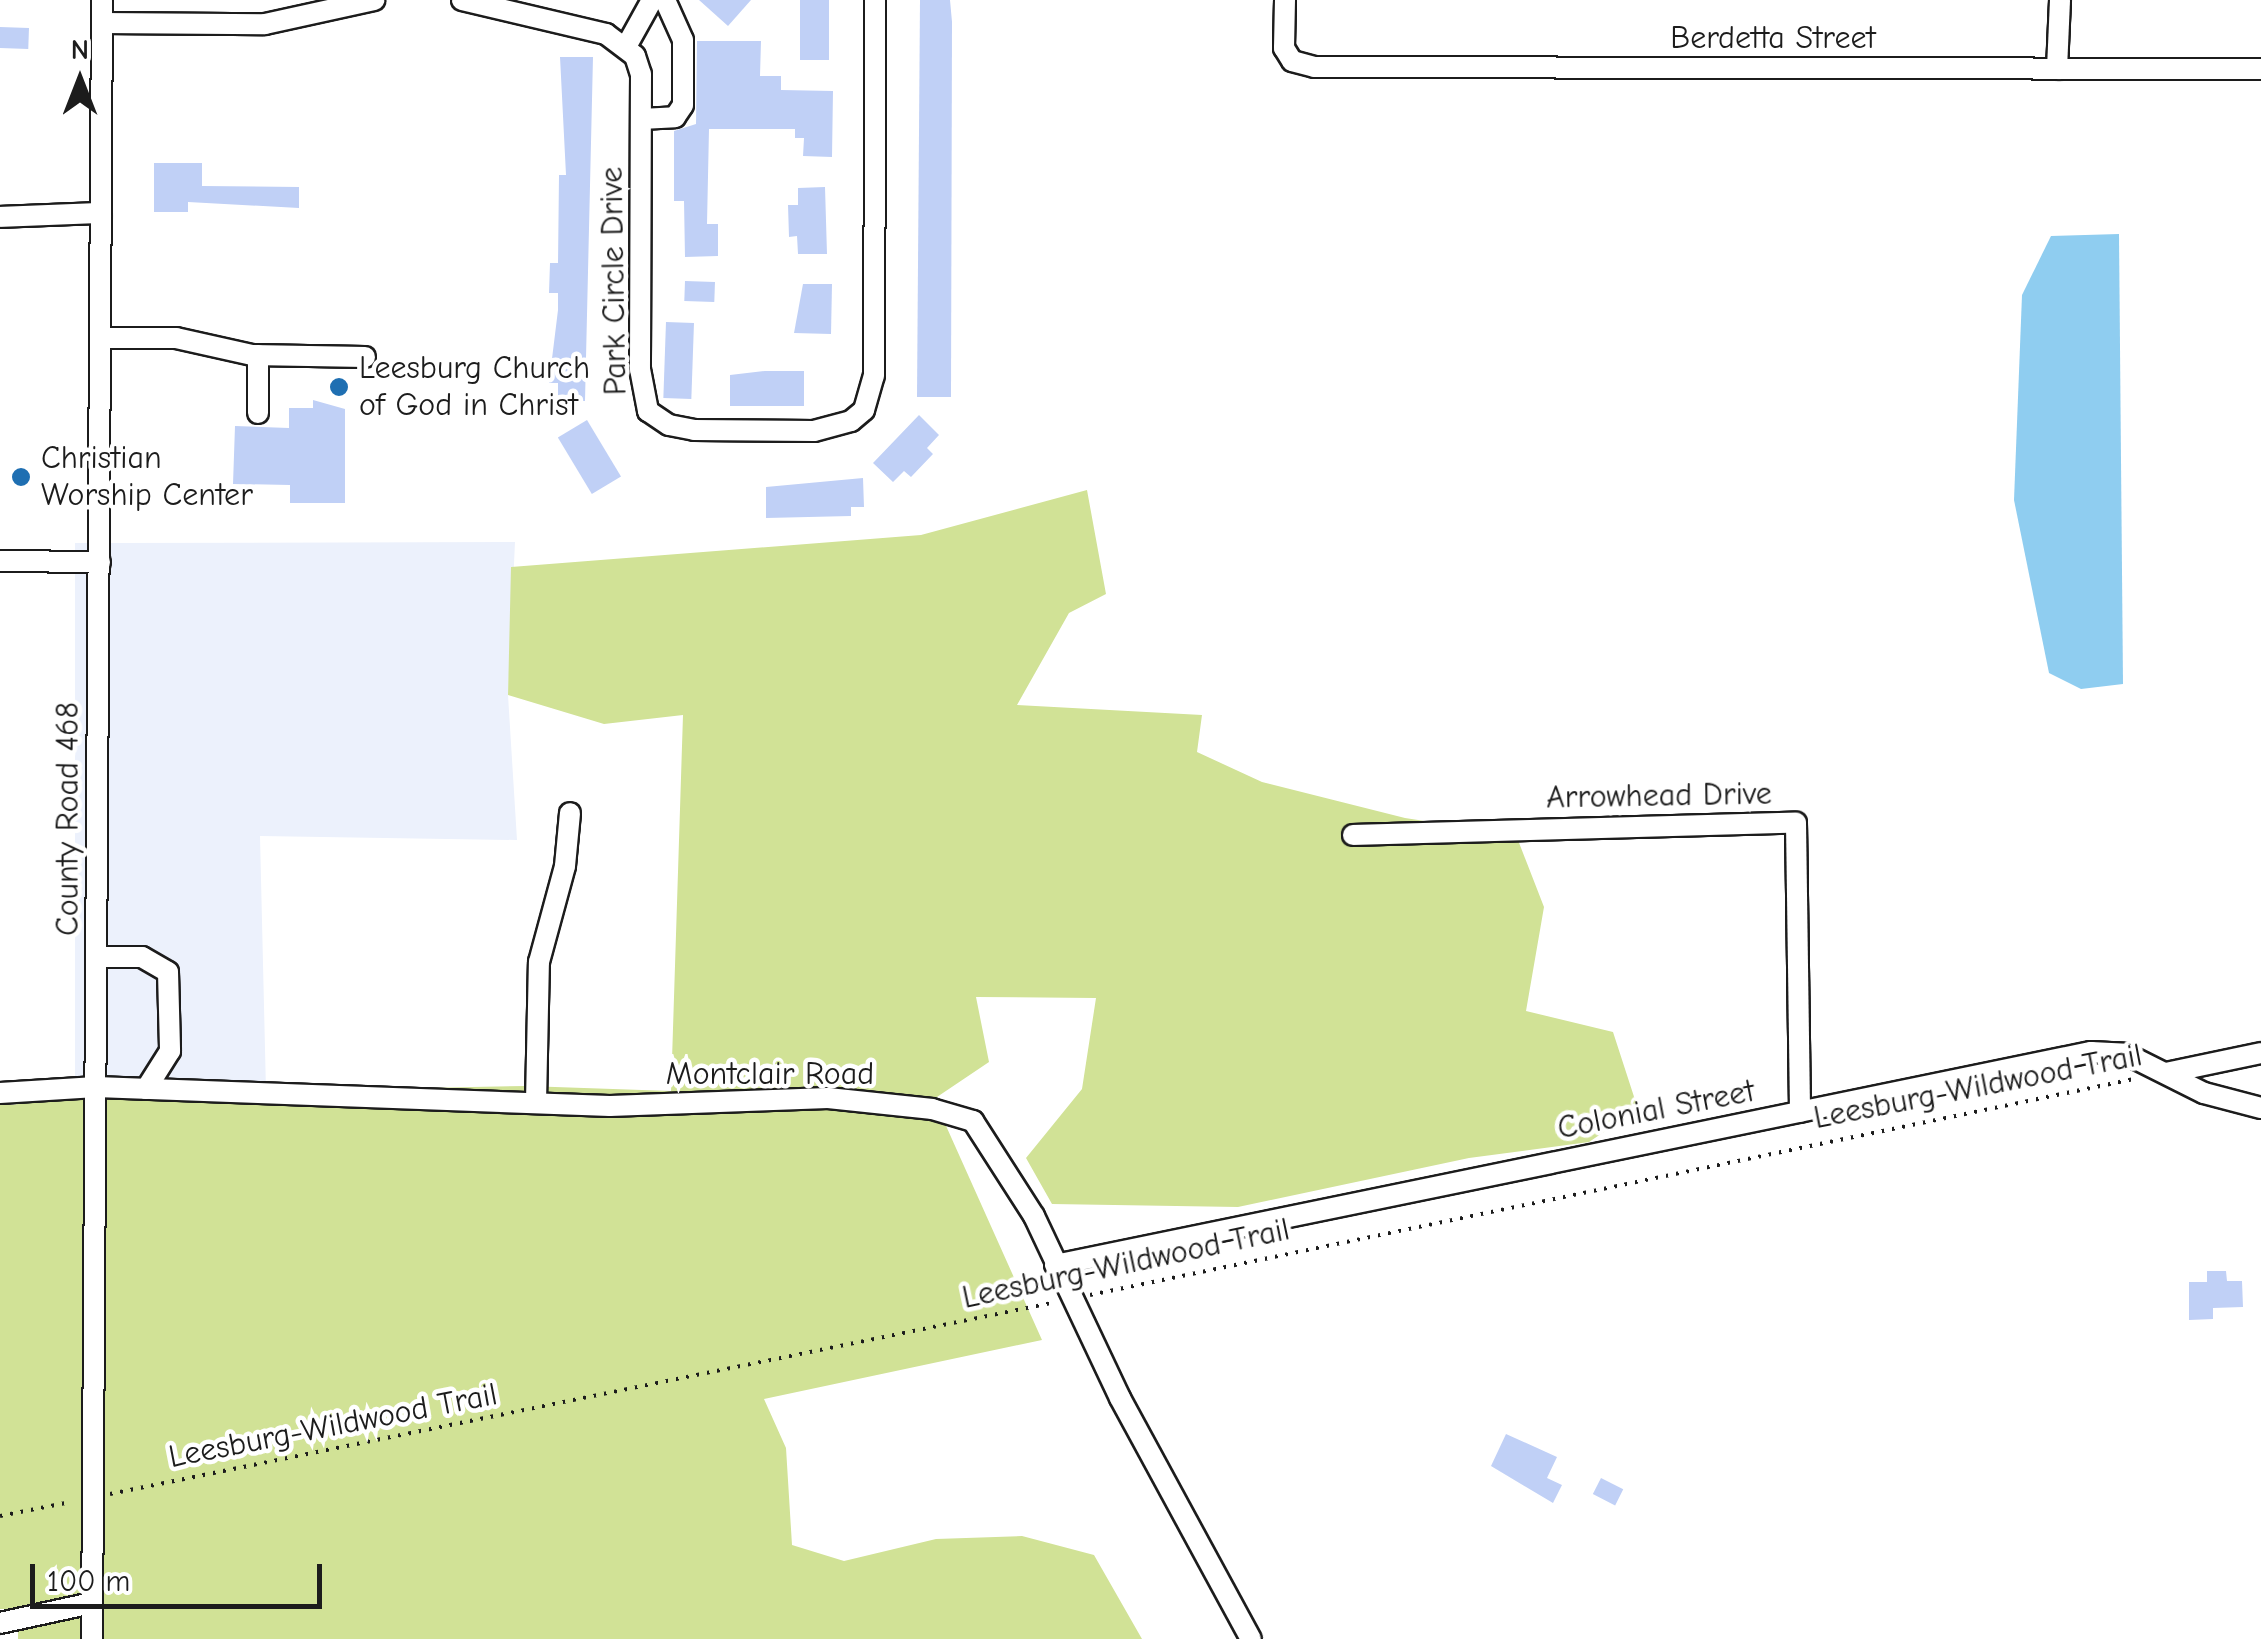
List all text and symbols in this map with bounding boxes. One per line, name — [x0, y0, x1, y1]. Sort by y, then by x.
street label: Berdetta Street — [1670, 19, 1876, 57]
north arrow — [30, 30, 130, 130]
text: N — [71, 34, 89, 66]
street label: Park Circle Drive — [593, 166, 635, 396]
place label: Leesburg Church of God in Christ — [359, 350, 590, 425]
marker: Leesburg Church of God in Christ — [328, 376, 350, 398]
place label: Christian Worship Center — [41, 440, 253, 515]
marker: Christian Worship Center — [10, 466, 32, 488]
street label: County Road 468 — [49, 702, 87, 936]
street label: Arrowhead Drive — [1546, 775, 1772, 817]
street label: Leesburg-Wildwood Trail — [1811, 1036, 2145, 1138]
street label: Montclair Road — [666, 1055, 874, 1093]
street label: Colonial Street — [1554, 1072, 1758, 1148]
street label: Leesburg-Wildwood Trail — [959, 1211, 1293, 1317]
street label: Leesburg-Wildwood Trail — [166, 1375, 500, 1477]
scale bar — [35, 1544, 328, 1606]
text: 100 m — [47, 1564, 130, 1599]

